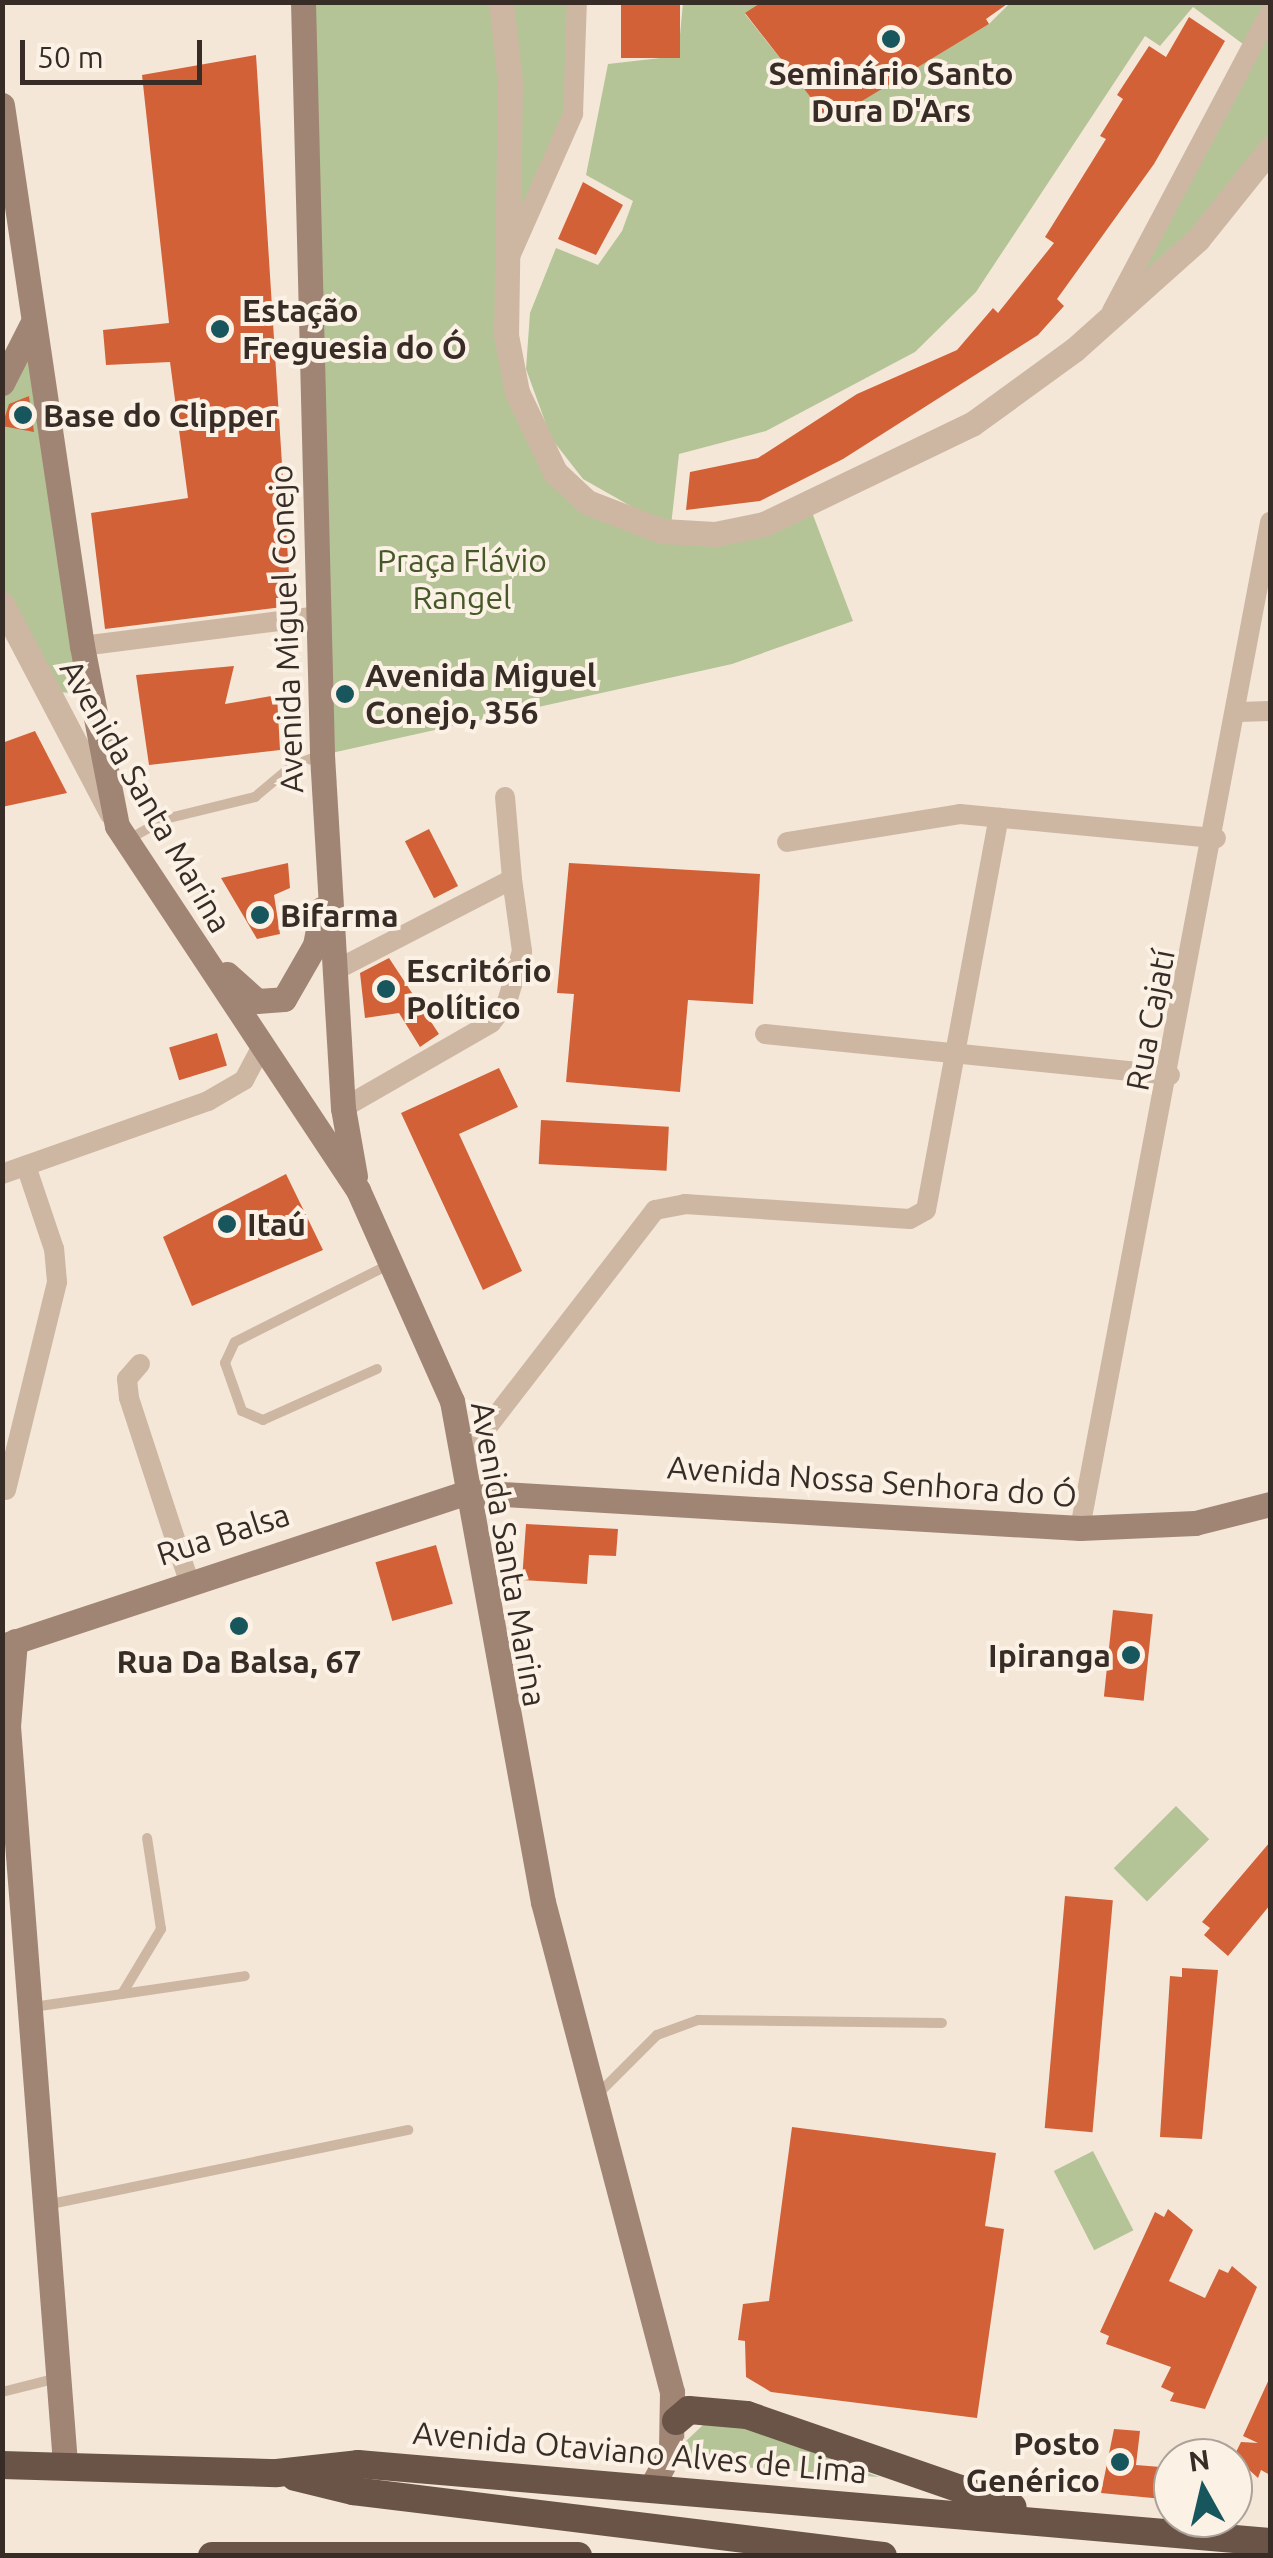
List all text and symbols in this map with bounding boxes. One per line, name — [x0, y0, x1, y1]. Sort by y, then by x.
scale bar — [25, 20, 208, 82]
marker: Seminário Santo Dura D'Ars — [880, 28, 902, 50]
text: 50 m — [37, 40, 104, 74]
place label: Seminário Santo Dura D'Ars — [768, 55, 1014, 130]
place label: Estação Freguesia do Ó — [242, 292, 467, 367]
marker: Estação Freguesia do Ó — [207, 316, 233, 342]
place label: Base do Clipper — [43, 396, 278, 434]
marker: Base do Clipper — [12, 404, 34, 426]
street label: Avenida Miguel Conejo — [261, 464, 311, 794]
park label: Praça Flávio Rangel — [377, 542, 547, 617]
street label: Avenida Santa Marina — [52, 653, 240, 939]
place label: Avenida Miguel Conejo, 356 — [365, 657, 597, 732]
marker: Avenida Miguel Conejo, 356 — [334, 683, 356, 705]
place label: Bifarma — [280, 896, 399, 934]
marker: Bifarma — [249, 904, 271, 926]
street label: Rua Cajatí — [1118, 946, 1182, 1094]
place label: Escritório Político — [406, 952, 552, 1027]
marker: Escritório Político — [375, 978, 397, 1000]
place label: Itaú — [247, 1205, 306, 1243]
marker: Itaú — [216, 1213, 238, 1235]
street label: Avenida Santa Marina — [463, 1399, 555, 1709]
street label: Avenida Nossa Senhora do Ó — [666, 1448, 1078, 1514]
street label: Rua Balsa — [152, 1494, 294, 1574]
marker: Rua Da Balsa, 67 — [228, 1615, 250, 1637]
place label: Ipiranga — [988, 1636, 1111, 1674]
place label: Rua Da Balsa, 67 — [116, 1642, 362, 1680]
marker: Ipiranga — [1120, 1644, 1142, 1666]
street label: Avenida Otaviano Alves de Lima — [411, 2413, 869, 2491]
place label: Posto Genérico — [966, 2425, 1100, 2500]
north arrow — [1153, 2438, 1253, 2538]
text: N — [1187, 2443, 1212, 2477]
marker: Posto Genérico — [1109, 2451, 1131, 2473]

